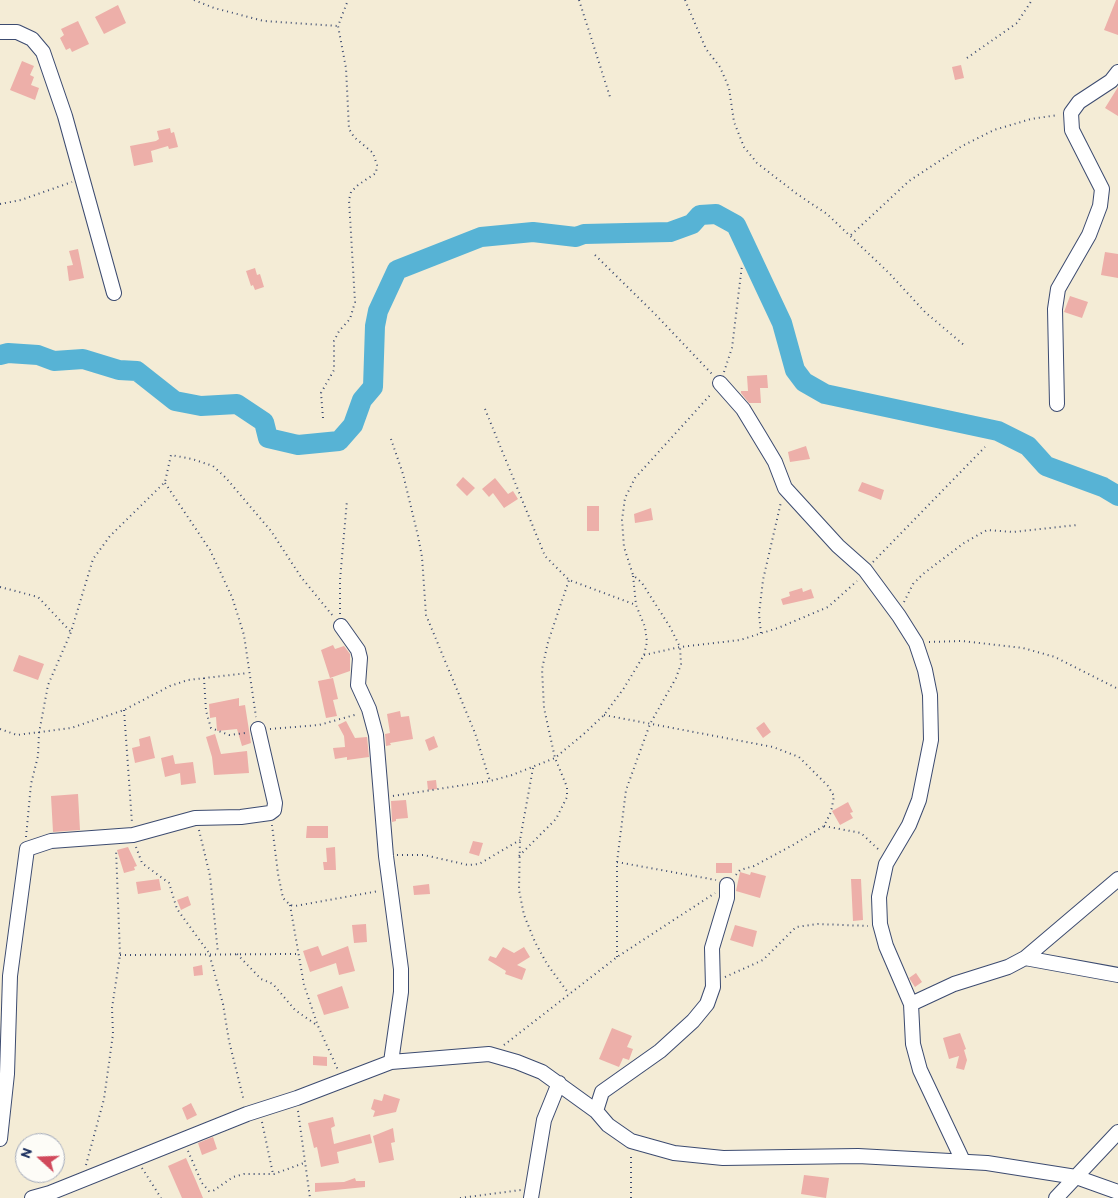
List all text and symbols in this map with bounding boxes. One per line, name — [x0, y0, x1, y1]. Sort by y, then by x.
north arrow — [15, 1133, 65, 1183]
text: N — [17, 1146, 36, 1160]

